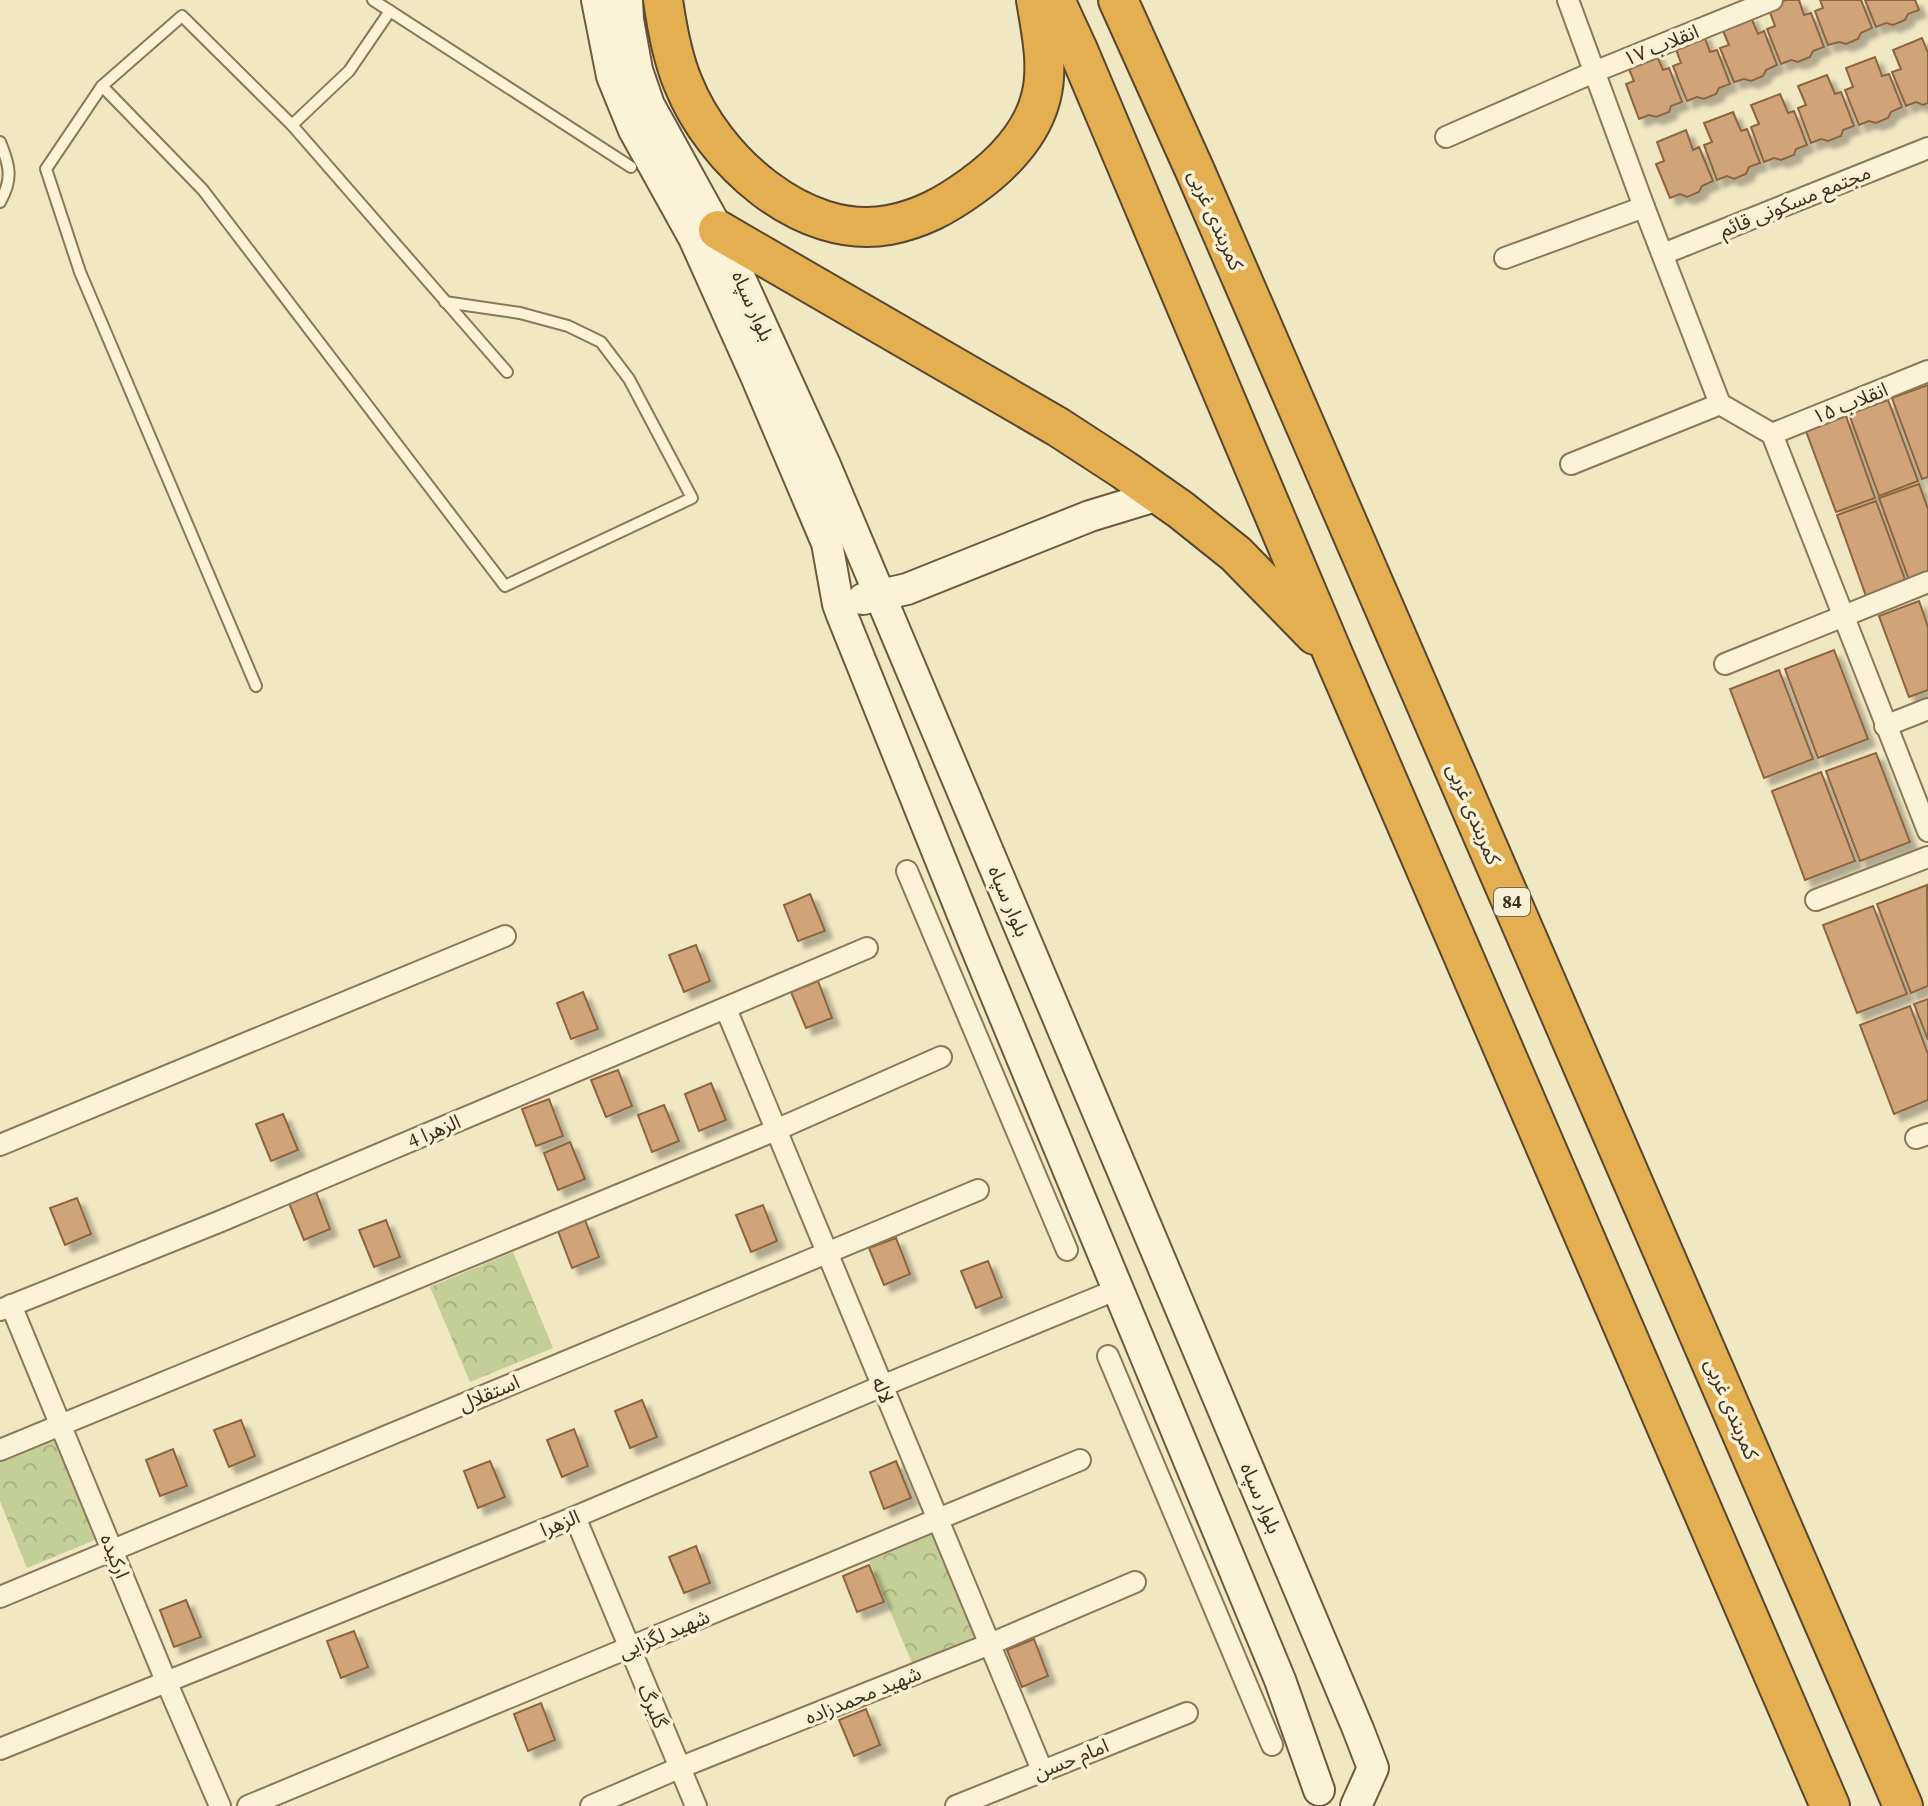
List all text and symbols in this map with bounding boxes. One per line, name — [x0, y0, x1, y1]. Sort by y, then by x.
street label: انقلاب ۱۷ — [1619, 17, 1703, 73]
street label: مجتمع مسکونی قائم — [1715, 158, 1875, 245]
street label: کمربندی غربی — [1181, 165, 1251, 275]
street label: بلوار سپاه — [725, 266, 781, 346]
street label: انقلاب ۱۵ — [1808, 375, 1892, 431]
street label: کمربندی غربی — [1440, 759, 1508, 870]
street label: بلوار سپاه — [982, 861, 1036, 941]
road number: 84 — [1494, 888, 1530, 916]
street label: الزهرا 4 — [403, 1107, 465, 1155]
street label: کمربندی غربی — [1698, 1354, 1766, 1465]
street label: استقلال — [454, 1368, 524, 1418]
street label: لاله — [865, 1372, 901, 1408]
street label: بلوار سپاه — [1234, 1458, 1288, 1538]
street label: الزهرا — [536, 1502, 584, 1544]
street label: ارکیده — [93, 1530, 137, 1582]
street label: شهید لگزایی — [614, 1602, 714, 1666]
street label: شهید محمدزاده — [801, 1659, 925, 1731]
street label: گلبرگ — [631, 1679, 675, 1733]
street label: امام حسن — [1029, 1731, 1113, 1788]

